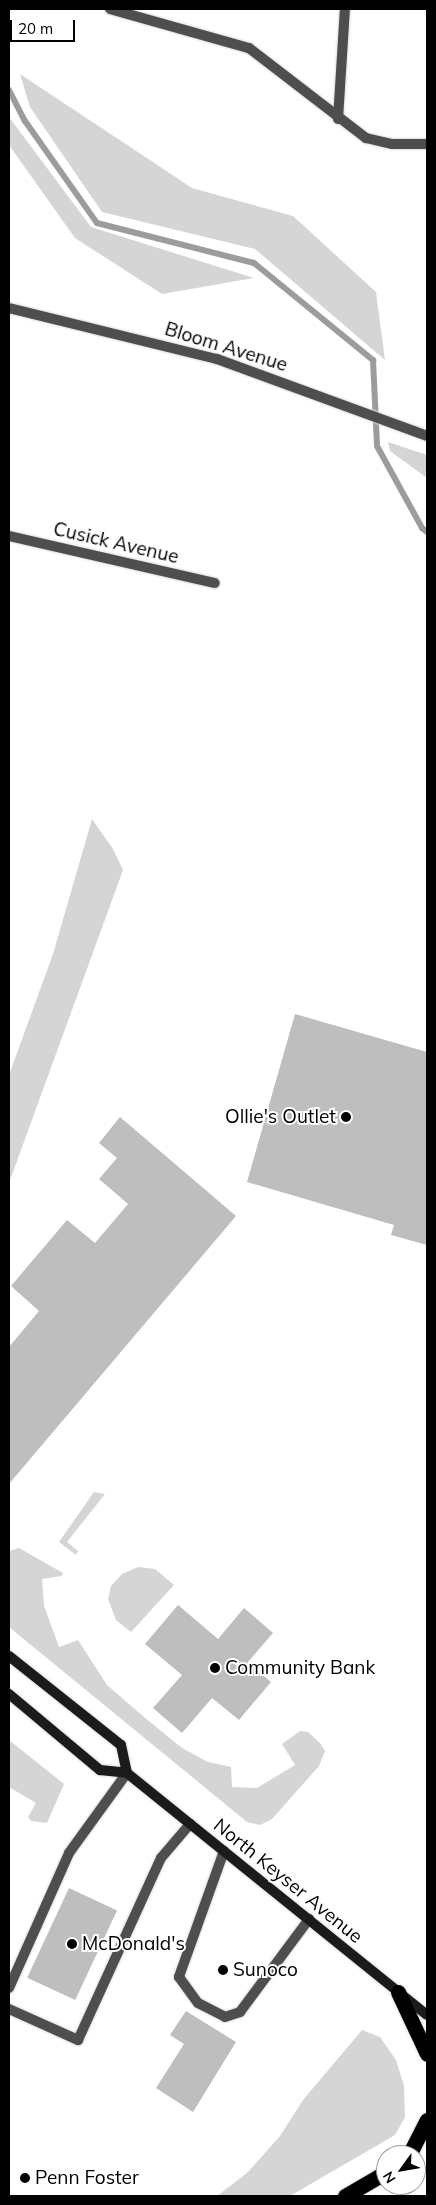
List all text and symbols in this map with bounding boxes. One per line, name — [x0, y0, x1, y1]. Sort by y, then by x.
scale bar — [12, 10, 78, 42]
text: 20 m — [18, 19, 53, 38]
street label: Bloom Avenue — [162, 318, 290, 376]
street label: Cusick Avenue — [51, 517, 181, 569]
place label: Ollie's Outlet — [225, 1106, 336, 1128]
marker: Ollie's Outlet — [340, 1111, 352, 1123]
place label: Community Bank — [225, 1657, 375, 1679]
marker: Community Bank — [209, 1662, 221, 1674]
street label: North Keyser Avenue — [209, 1814, 367, 1948]
place label: McDonald's — [82, 1933, 185, 1955]
marker: McDonald's — [66, 1938, 78, 1950]
place label: Sunoco — [233, 1959, 298, 1981]
marker: Sunoco — [217, 1964, 229, 1976]
north arrow — [376, 2145, 426, 2195]
place label: Penn Foster — [35, 2167, 139, 2189]
text: N — [379, 2168, 400, 2187]
marker: Penn Foster — [19, 2172, 31, 2184]

